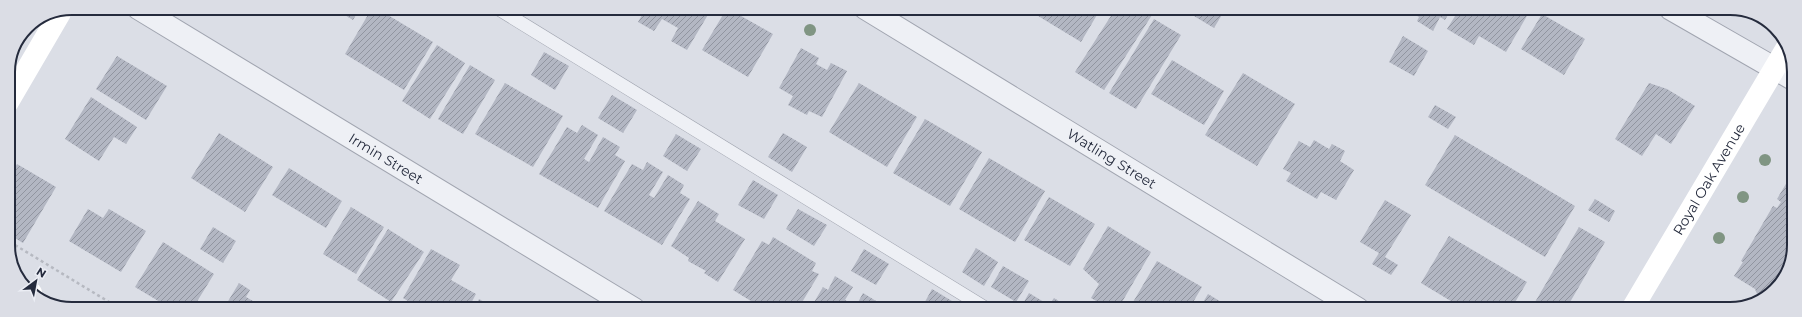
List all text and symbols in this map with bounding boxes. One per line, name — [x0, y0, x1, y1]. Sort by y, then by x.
street label: Royal Oak Avenue — [1669, 120, 1749, 238]
street label: Watling Street — [1064, 124, 1160, 193]
street label: Irmin Street — [345, 129, 427, 188]
north arrow — [16, 261, 56, 301]
text: N — [34, 264, 49, 281]

